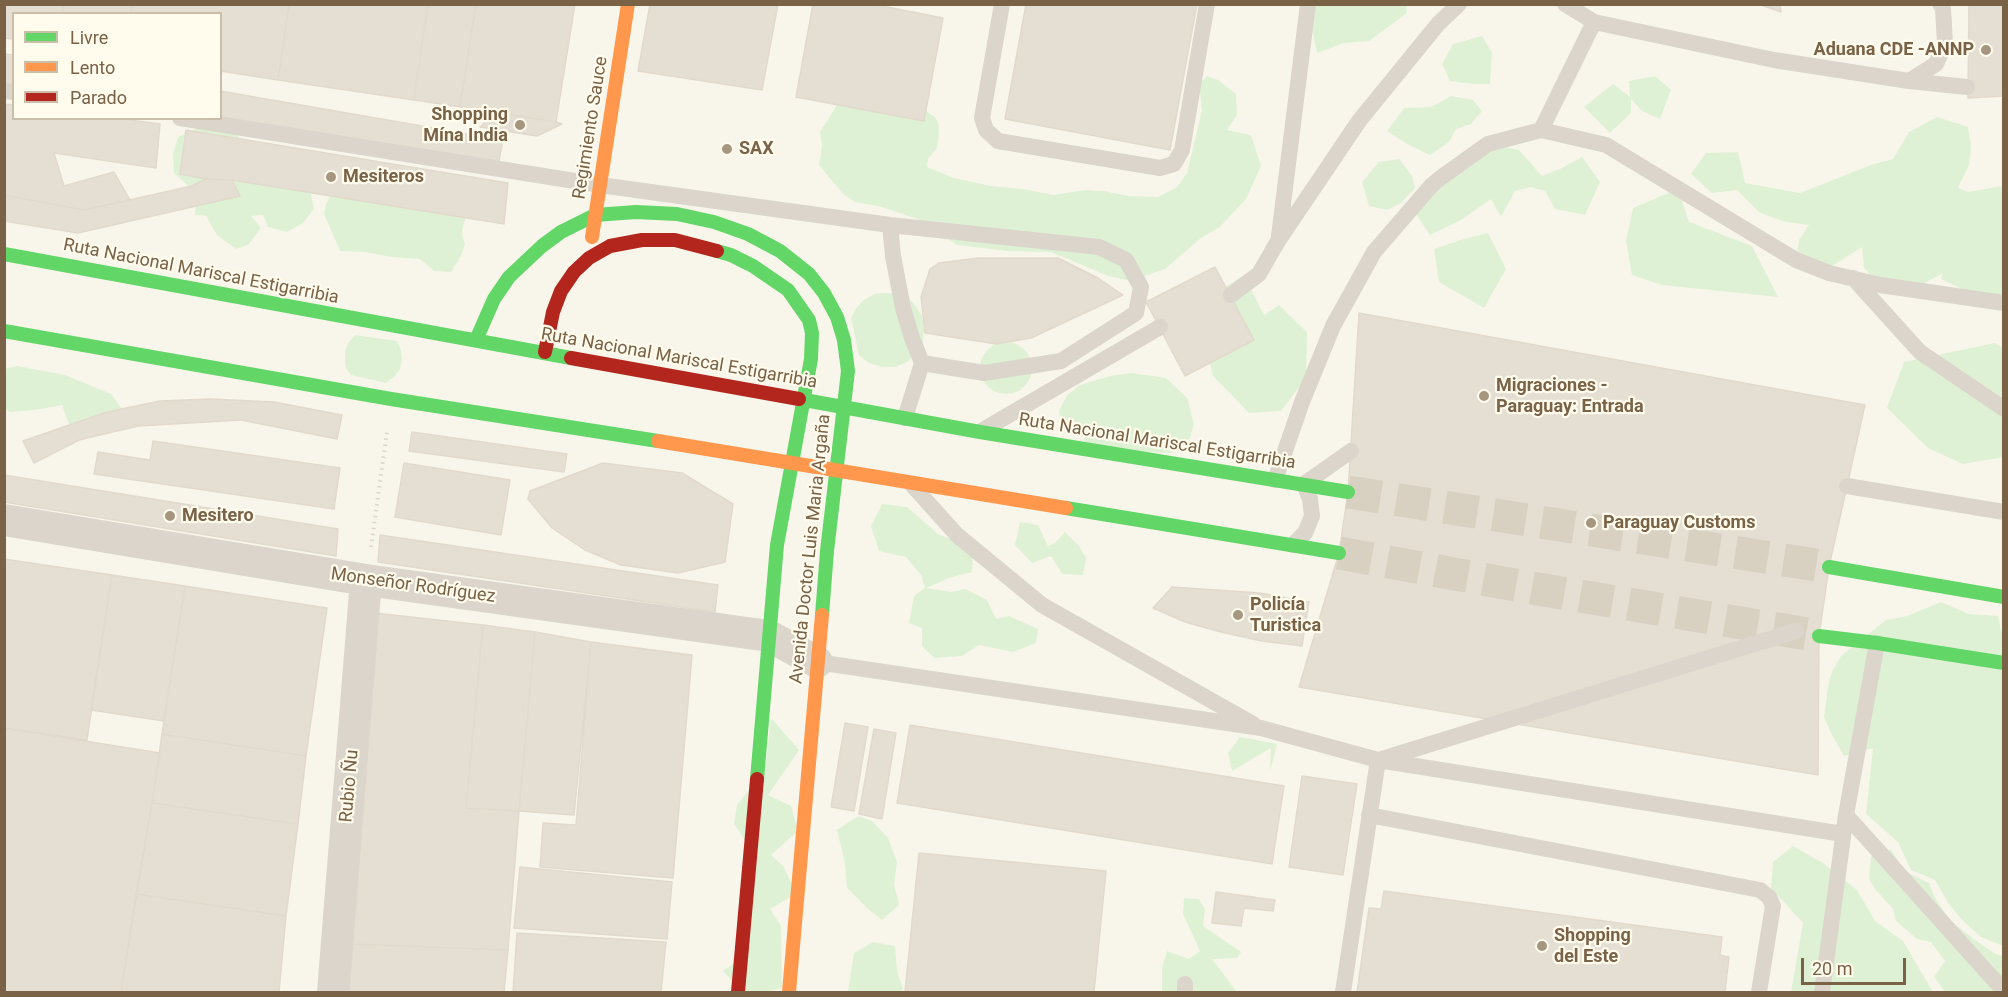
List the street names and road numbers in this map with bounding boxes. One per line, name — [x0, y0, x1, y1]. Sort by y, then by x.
street label: Regimiento Sauce — [569, 55, 613, 201]
street label: Ruta Nacional Mariscal Estigarribia — [61, 235, 341, 309]
street label: Ruta Nacional Mariscal Estigarribia — [539, 324, 819, 394]
street label: Ruta Nacional Mariscal Estigarribia — [1017, 409, 1297, 475]
street label: Avenida Doctor Luis Maria Argaña — [786, 413, 836, 685]
street label: Monseñor Rodríguez — [329, 564, 497, 608]
street label: Rubio Ñu — [336, 749, 364, 823]

